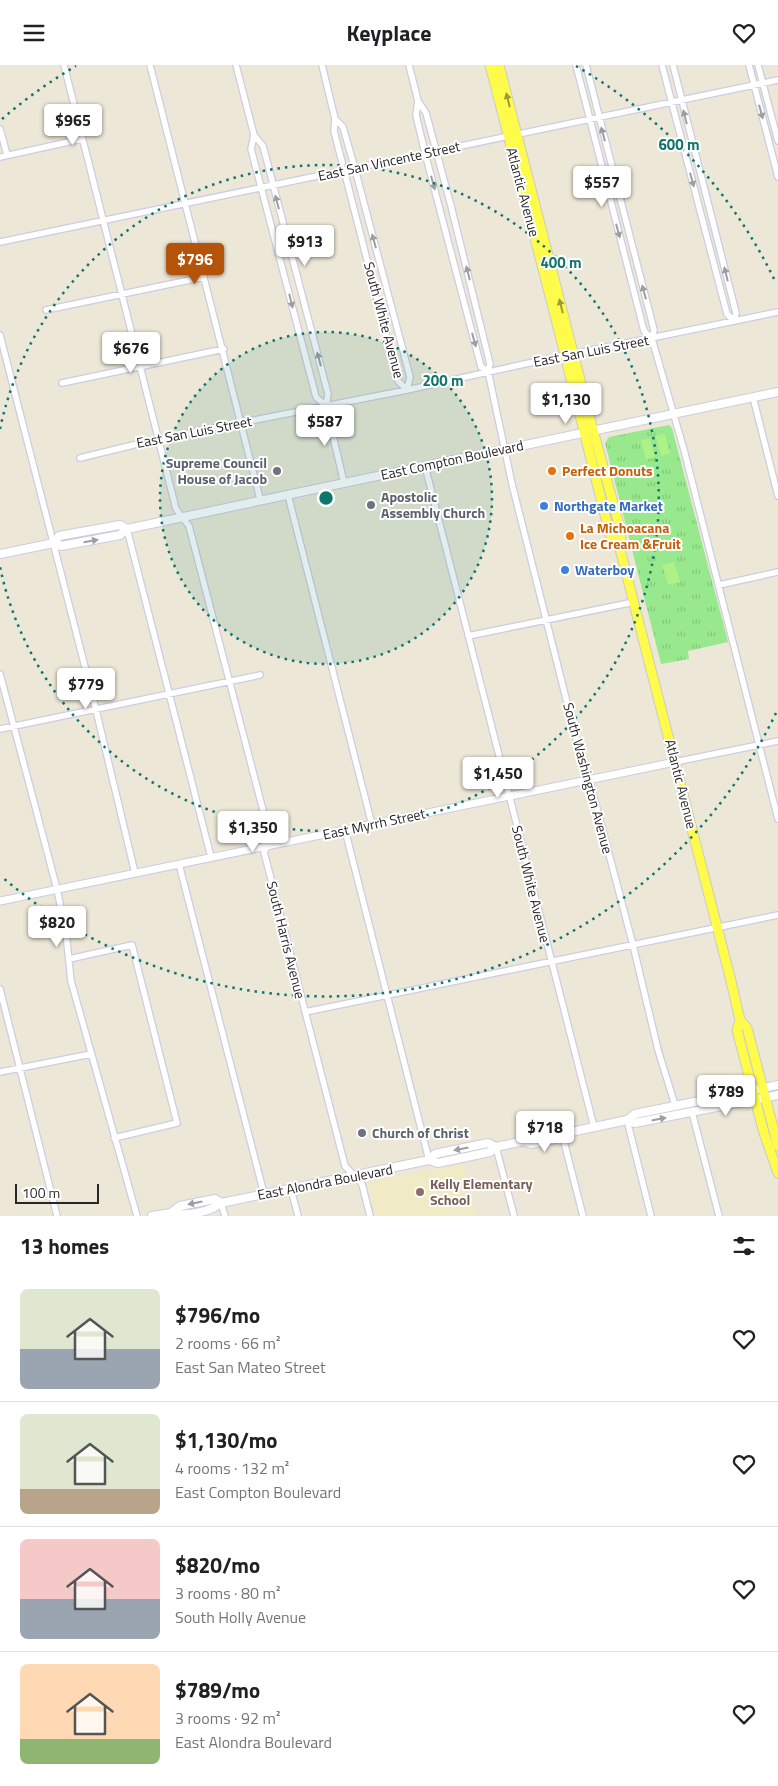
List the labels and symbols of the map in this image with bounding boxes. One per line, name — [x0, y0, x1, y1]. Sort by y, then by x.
one-way arrow — [504, 92, 512, 107]
pin: $965 — [43, 103, 103, 146]
one-way arrow — [757, 105, 765, 120]
one-way arrow — [681, 109, 689, 124]
one-way arrow — [599, 127, 607, 142]
text: 600 m — [658, 133, 700, 156]
street label: East San Vincente Street — [316, 135, 462, 186]
street label: Atlantic Avenue — [501, 145, 545, 239]
pin: $557 — [572, 165, 632, 208]
one-way arrow — [688, 173, 696, 188]
one-way arrow — [429, 175, 437, 190]
one-way arrow — [273, 194, 281, 209]
one-way arrow — [615, 223, 623, 238]
pin: $913 — [275, 225, 335, 267]
one-way arrow — [370, 234, 378, 249]
pin: $796 — [165, 243, 225, 285]
text: 400 m — [540, 251, 582, 274]
street label: South White Avenue — [359, 259, 410, 380]
one-way arrow — [464, 266, 472, 281]
one-way arrow — [722, 267, 730, 282]
one-way arrow — [640, 284, 648, 299]
one-way arrow — [287, 294, 295, 309]
one-way arrow — [557, 299, 565, 314]
street label: East San Luis Street — [531, 329, 651, 372]
pin: $676 — [101, 331, 161, 374]
one-way arrow — [470, 332, 478, 347]
one-way arrow — [314, 351, 322, 366]
text: 200 m — [422, 369, 464, 392]
pin: $1,130 — [525, 383, 607, 425]
pin: $587 — [295, 405, 355, 447]
street label: East San Luis Street — [134, 410, 254, 453]
street label: East Compton Boulevard — [379, 434, 525, 485]
place label: Supreme Council House of Jacob — [166, 452, 267, 489]
place label: Perfect Donuts — [562, 460, 653, 481]
marker: Supreme Council House of Jacob — [271, 465, 283, 477]
marker: Perfect Donuts — [546, 465, 558, 477]
place label: Apostolic Assembly Church — [381, 486, 485, 523]
centre of rings — [317, 489, 335, 507]
place label: Northgate Market — [554, 495, 663, 516]
marker: Apostolic Assembly Church — [365, 499, 377, 511]
marker: Northgate Market — [538, 500, 550, 512]
place label: La Michoacana Ice Cream &Fruit — [580, 517, 681, 554]
marker: La Michoacana Ice Cream &Fruit — [564, 530, 576, 542]
one-way arrow — [84, 536, 100, 544]
place label: Waterboy — [575, 559, 634, 580]
marker: Waterboy — [559, 564, 571, 576]
pin: $779 — [56, 667, 116, 710]
street label: South Washington Avenue — [558, 700, 619, 856]
street label: Atlantic Avenue — [660, 737, 703, 831]
pin: $1,450 — [457, 757, 539, 799]
street label: East Myrrh Street — [321, 802, 427, 845]
pin: $1,350 — [212, 811, 294, 853]
street label: South White Avenue — [507, 823, 556, 945]
street label: South Harris Avenue — [262, 879, 311, 1001]
pin: $820 — [27, 905, 87, 948]
pin: $789 — [696, 1075, 756, 1117]
pin: $718 — [515, 1111, 575, 1153]
one-way arrow — [652, 1114, 668, 1122]
place label: Church of Christ — [372, 1122, 469, 1143]
marker: Church of Christ — [356, 1127, 368, 1139]
one-way arrow — [453, 1145, 469, 1153]
street label: East Alondra Boulevard — [255, 1158, 394, 1205]
place label: Kelly Elementary School — [430, 1173, 533, 1210]
scale bar — [15, 1181, 99, 1204]
marker: Kelly Elementary School — [414, 1186, 426, 1198]
one-way arrow — [187, 1199, 203, 1207]

